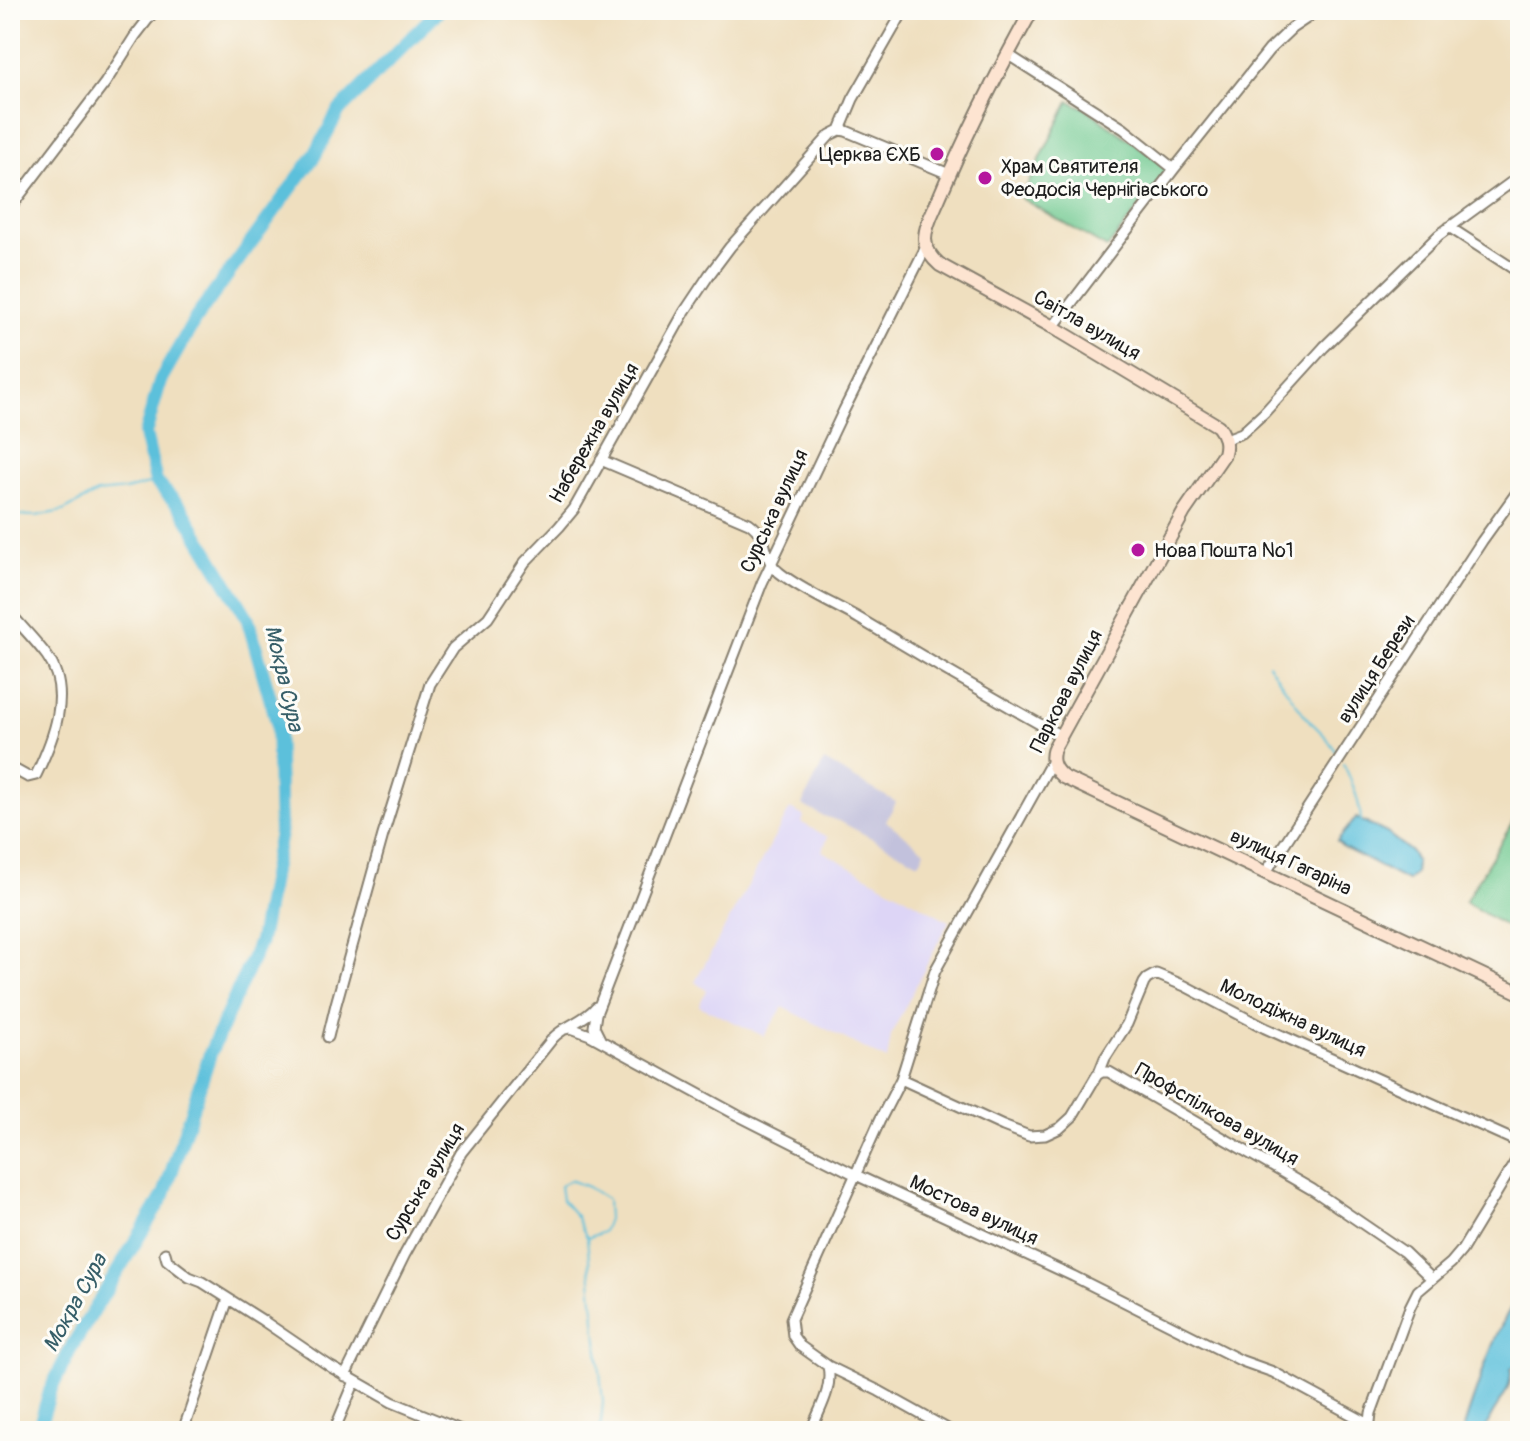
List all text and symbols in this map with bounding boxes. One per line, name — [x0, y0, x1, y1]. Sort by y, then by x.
place label: Церква ЄХБ — [819, 142, 921, 167]
marker: Церква ЄХБ — [928, 145, 946, 163]
place label: Храм Святителя Феодосія Чернігівського — [1001, 154, 1208, 202]
marker: Храм Святителя Феодосія Чернігівського — [976, 169, 994, 187]
street label: Світла вулиця — [1029, 284, 1145, 366]
street label: Набережна вулиця — [544, 358, 644, 508]
street label: Сурська вулиця — [734, 445, 814, 577]
place label: Нова Пошта №1 — [1154, 538, 1294, 563]
marker: Нова Пошта №1 — [1129, 541, 1147, 559]
street label: вулиця Берези — [1332, 610, 1420, 728]
water label: Мокра Сура — [258, 622, 310, 735]
street label: Паркова вулиця — [1024, 625, 1108, 757]
street label: вулиця Гагаріна — [1226, 823, 1356, 901]
street label: Молодіжна вулиця — [1216, 973, 1370, 1063]
street label: Профспілкова вулиця — [1131, 1057, 1303, 1171]
street label: Сурська вулиця — [380, 1118, 470, 1246]
street label: Мостова вулиця — [906, 1169, 1042, 1251]
water label: Мокра Сура — [37, 1247, 114, 1357]

